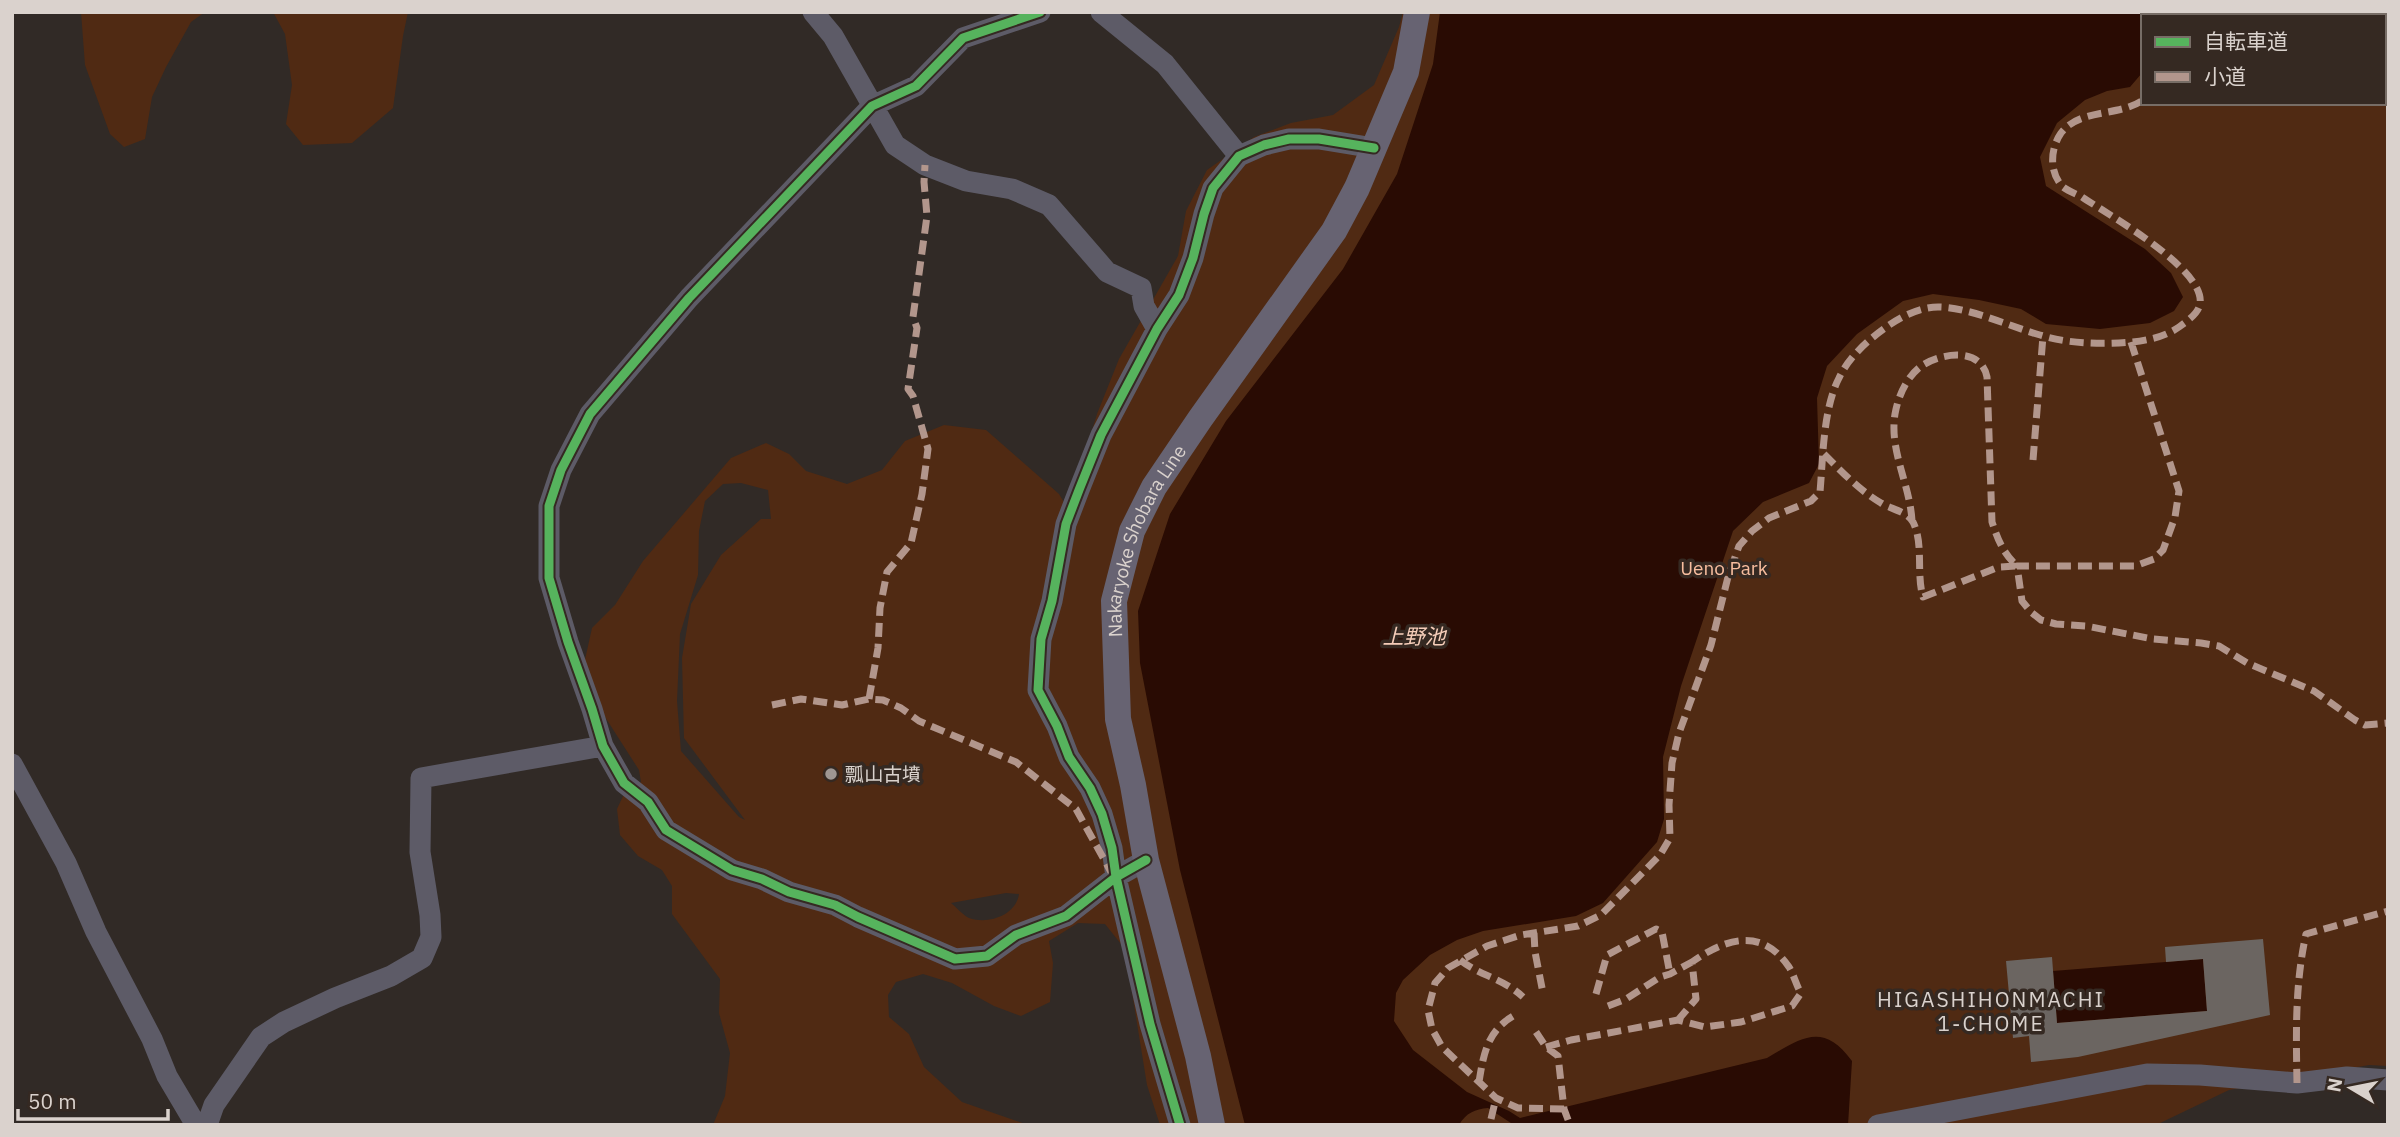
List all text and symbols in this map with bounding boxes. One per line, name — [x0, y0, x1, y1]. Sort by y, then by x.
legend — [2141, 14, 2386, 105]
text: 自転車道 — [2204, 27, 2288, 55]
text: 小道 — [2204, 62, 2246, 90]
street label: Nakaryoke Shobara Line — [1102, 440, 1191, 638]
park label: Ueno Park — [1680, 556, 1768, 580]
water label: 上野池 — [1383, 622, 1447, 650]
place label: 瓢山古墳 — [845, 762, 921, 786]
marker: 瓢山古墳 — [823, 766, 839, 782]
district label: HIGASHIHONMACHI 1-CHOME — [1877, 985, 2105, 1037]
north arrow — [2316, 1053, 2386, 1123]
text: N — [2321, 1076, 2347, 1094]
scale bar — [18, 1078, 168, 1122]
text: 50 m — [28, 1087, 77, 1115]

